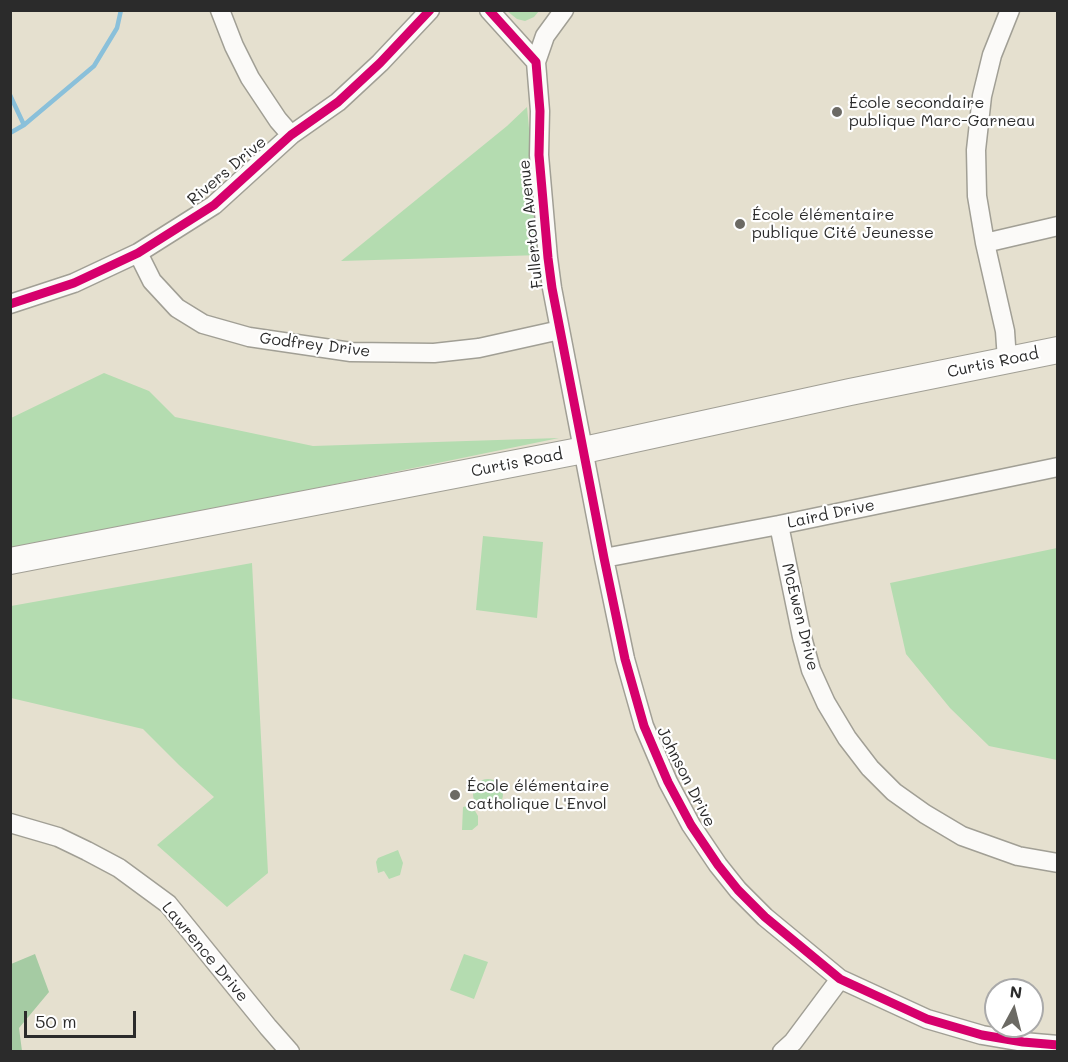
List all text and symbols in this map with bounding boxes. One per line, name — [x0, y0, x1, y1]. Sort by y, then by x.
place label: École secondaire publique Marc-Garneau — [849, 93, 1035, 131]
marker: École secondaire publique Marc-Garneau — [830, 105, 844, 119]
street label: Rivers Drive — [184, 133, 270, 209]
street label: Fullerton Avenue — [515, 159, 547, 289]
place label: École élémentaire publique Cité Jeunesse — [752, 205, 934, 243]
marker: École élémentaire publique Cité Jeunesse — [733, 217, 747, 231]
street label: Godfrey Drive — [259, 329, 371, 361]
street label: Curtis Road — [946, 344, 1040, 382]
street label: Curtis Road — [470, 445, 564, 481]
street label: Laird Drive — [786, 495, 876, 533]
street label: McEwen Drive — [777, 561, 823, 673]
street label: Johnson Drive — [653, 724, 719, 830]
place label: École élémentaire catholique L'Envol — [467, 776, 609, 814]
marker: École élémentaire catholique L'Envol — [448, 788, 462, 802]
street label: Lawrence Drive — [158, 898, 252, 1006]
north arrow — [984, 978, 1044, 1038]
text: N — [1009, 980, 1023, 1003]
scale bar — [27, 999, 140, 1037]
text: 50 m — [35, 1009, 77, 1033]

